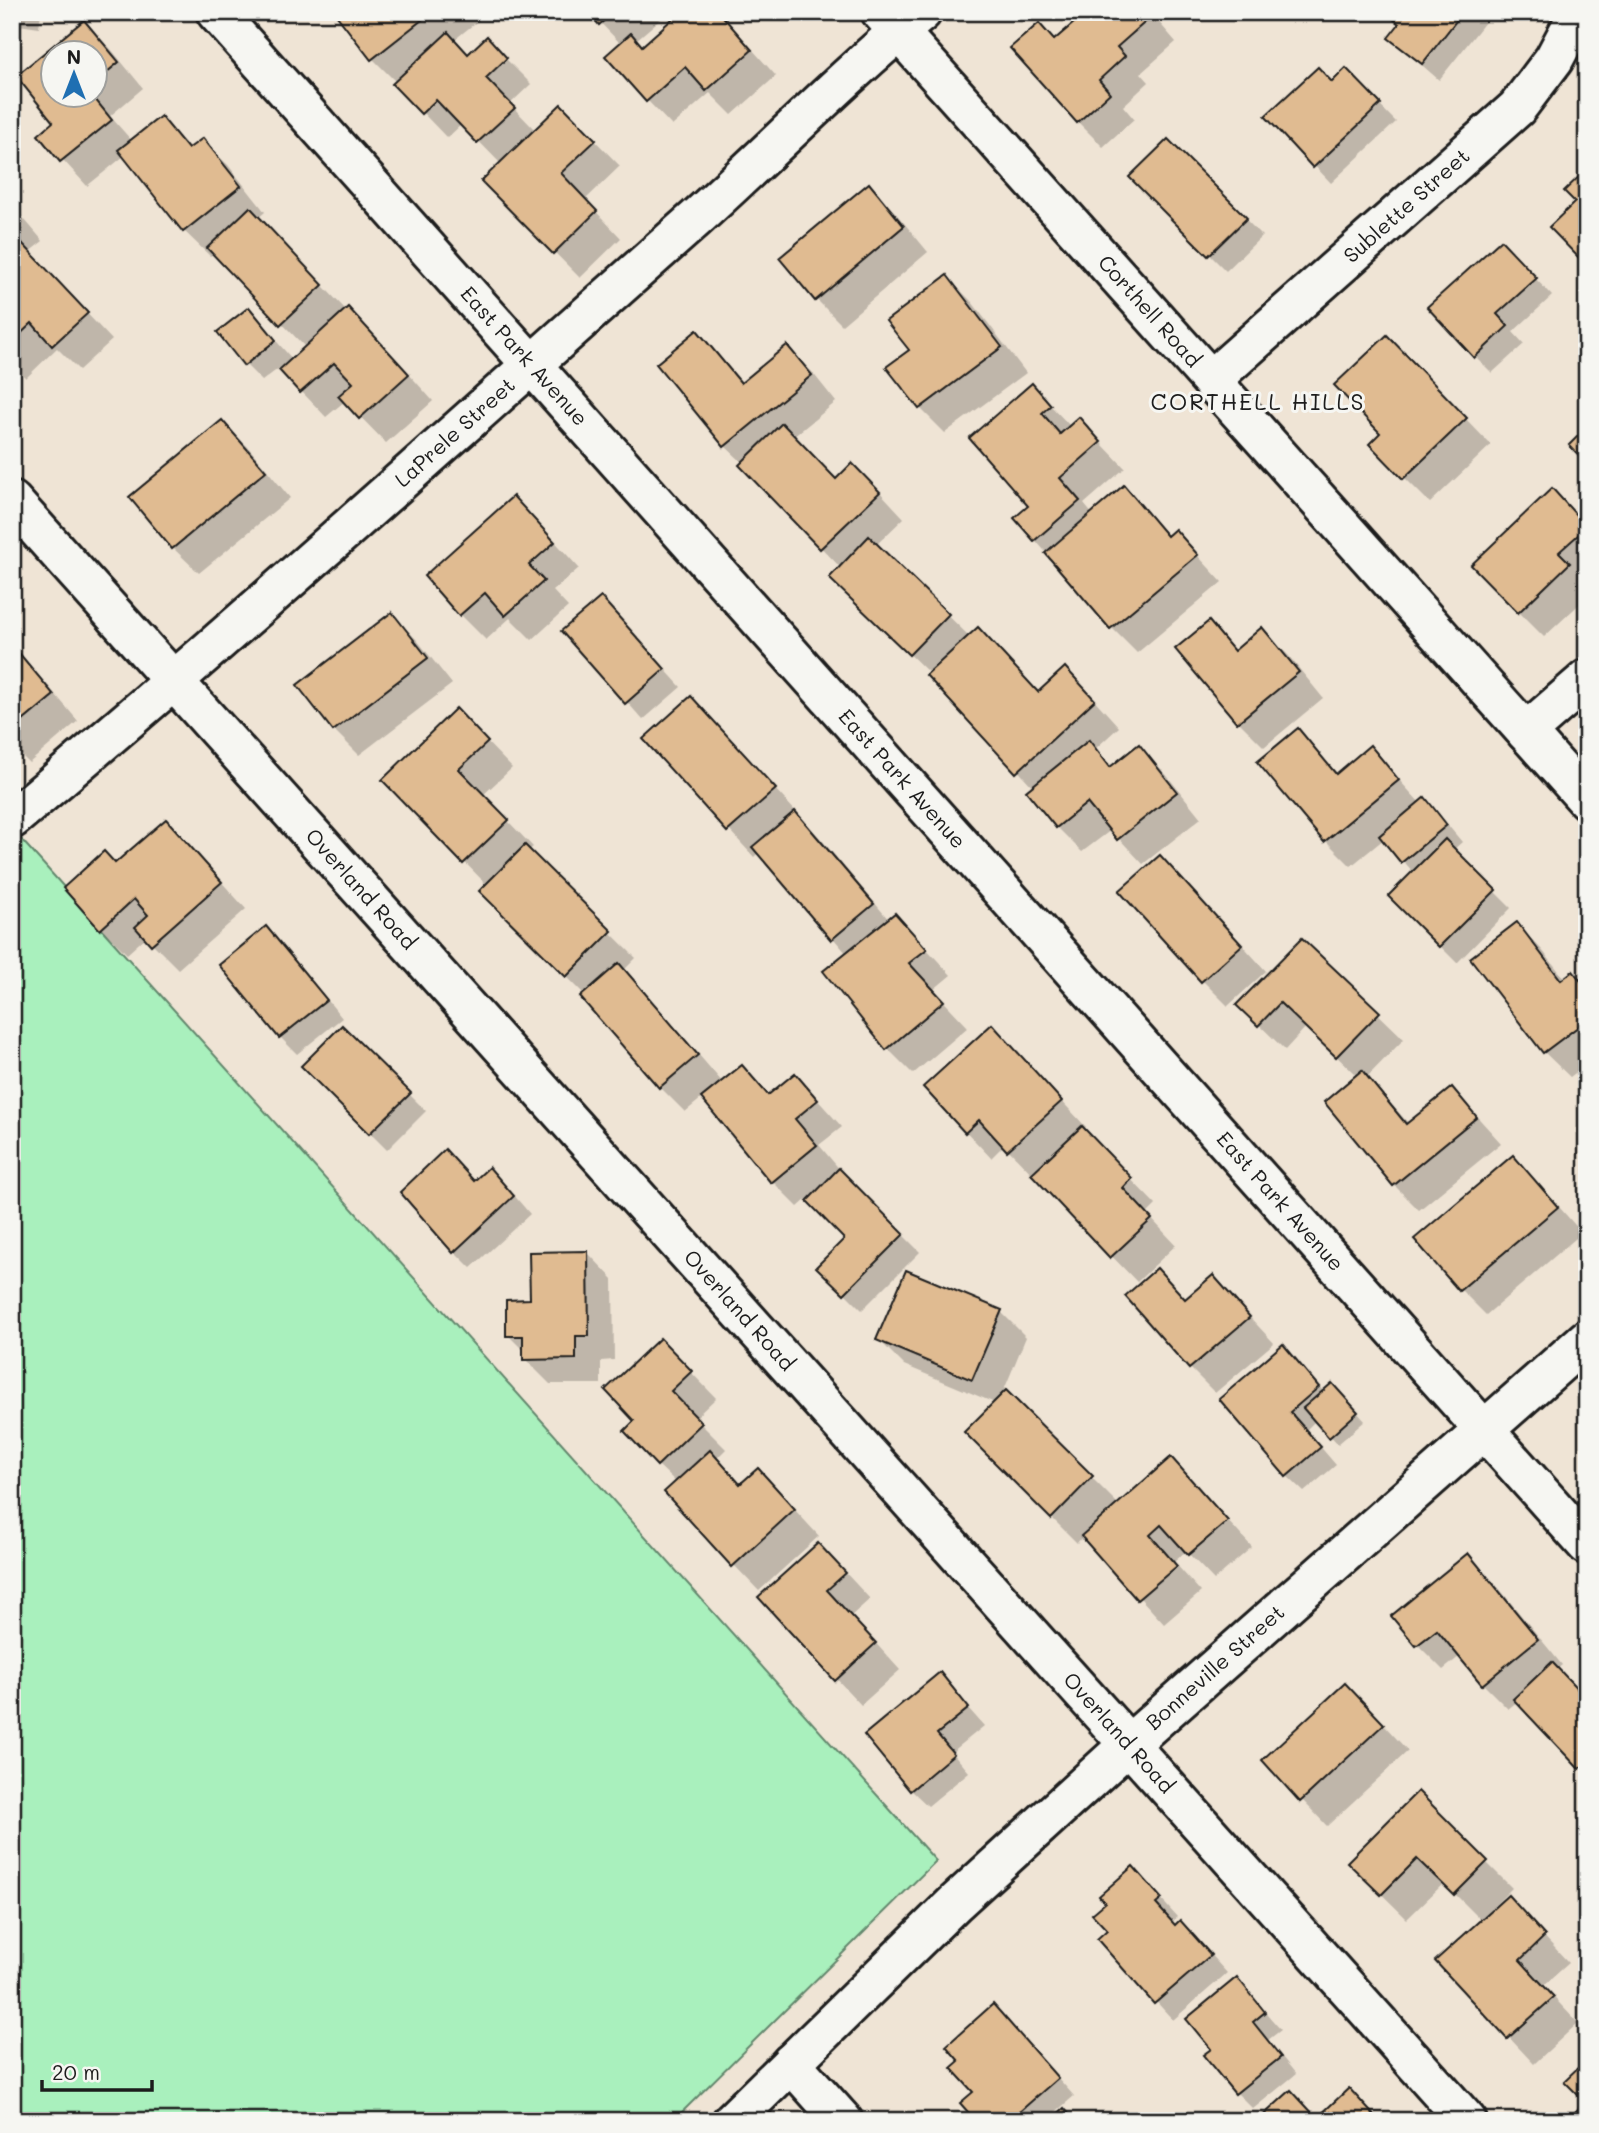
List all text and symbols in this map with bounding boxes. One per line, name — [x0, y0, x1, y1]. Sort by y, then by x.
north arrow — [38, 38, 108, 108]
text: N — [67, 44, 81, 69]
street label: Sublette Street — [1337, 142, 1475, 268]
street label: Corthell Road — [1093, 249, 1208, 372]
street label: East Park Avenue — [456, 280, 595, 431]
street label: LaPrele Street — [388, 371, 520, 492]
district label: CORTHELL HILLS — [1151, 386, 1365, 416]
street label: East Park Avenue — [834, 703, 973, 854]
street label: Overland Road — [301, 822, 423, 955]
street label: East Park Avenue — [1212, 1125, 1351, 1276]
street label: Overland Road — [679, 1243, 802, 1376]
street label: Bonneville Street — [1139, 1598, 1290, 1735]
street label: Overland Road — [1058, 1666, 1181, 1798]
scale bar — [42, 2049, 152, 2093]
text: 20 m — [52, 2058, 100, 2085]

